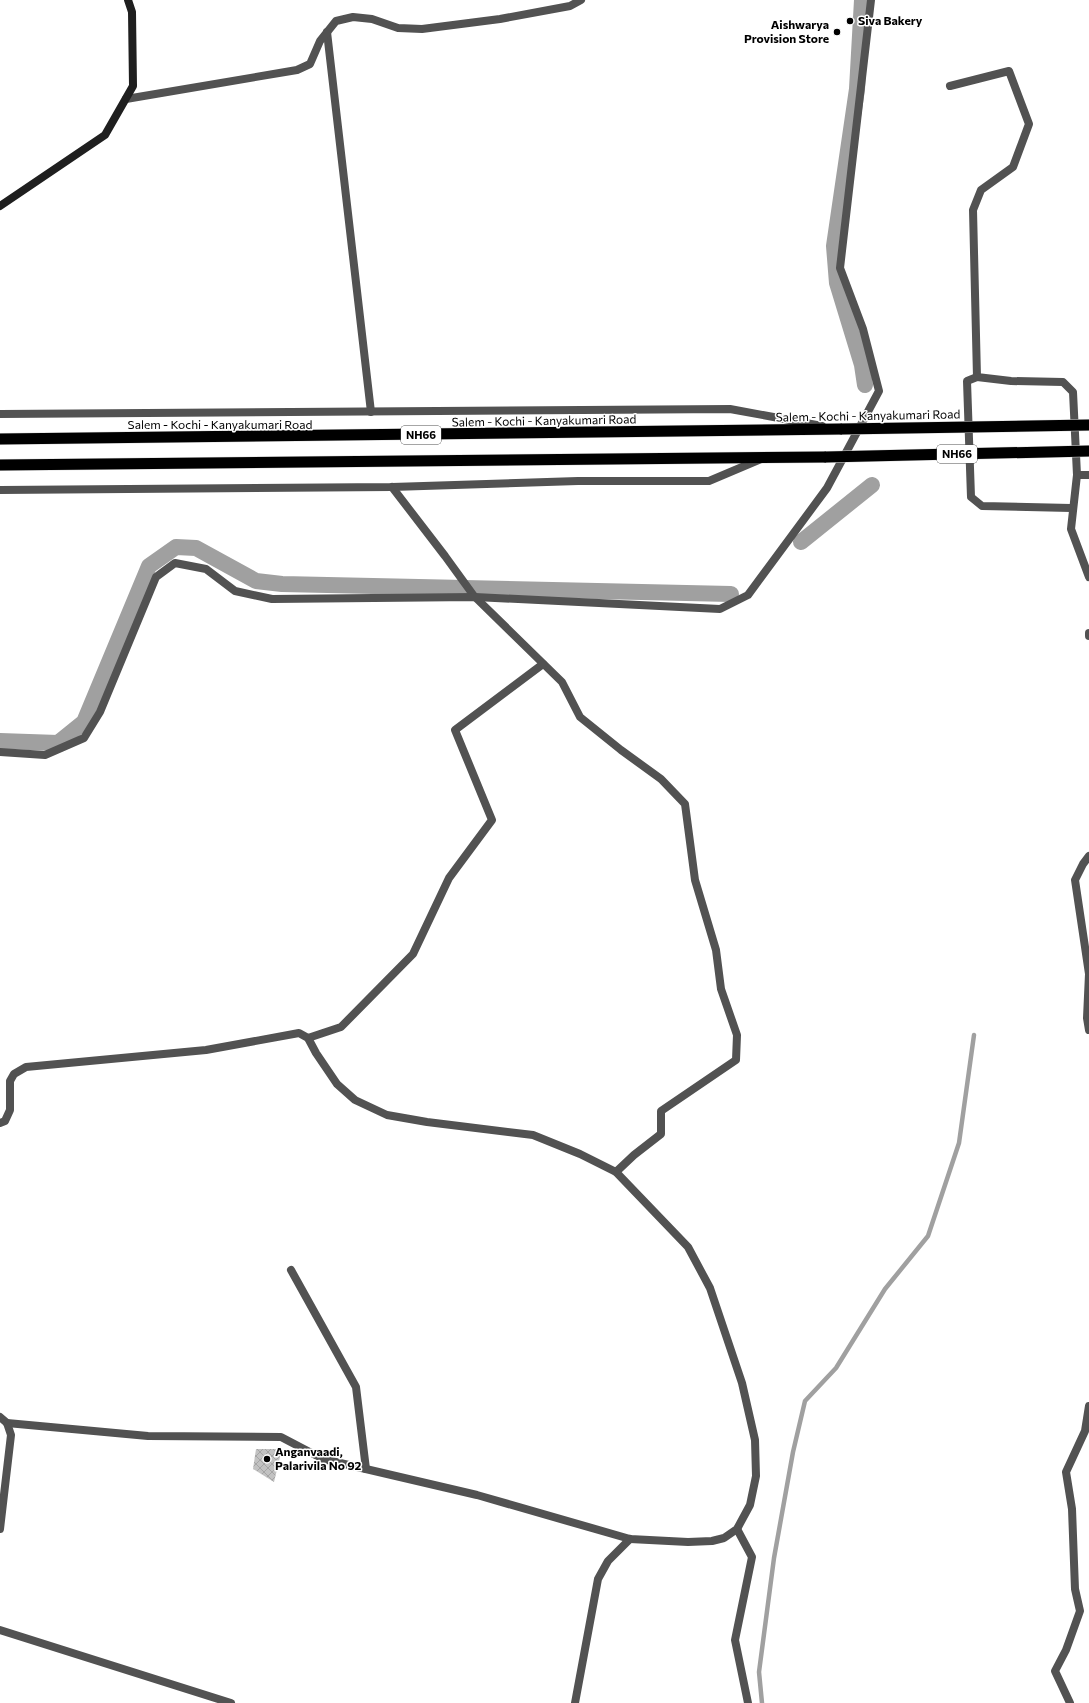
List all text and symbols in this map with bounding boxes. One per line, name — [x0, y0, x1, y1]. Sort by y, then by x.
place label: Siva Bakery — [858, 13, 923, 27]
marker: Siva Bakery — [845, 16, 855, 26]
place label: Aishwarya Provision Store — [744, 17, 829, 45]
marker: Aishwarya Provision Store — [832, 27, 842, 37]
street label: Salem - Kochi - Kanyakumari Road — [775, 406, 961, 424]
street label: Salem - Kochi - Kanyakumari Road — [451, 411, 637, 429]
street label: Salem - Kochi - Kanyakumari Road — [128, 417, 312, 431]
road number: NH66 — [401, 426, 441, 444]
road number: NH66 — [937, 445, 977, 463]
place label: Anganvaadi, Palarivila No 92 — [275, 1444, 362, 1472]
marker: Anganvaadi, Palarivila No 92 — [262, 1454, 272, 1464]

